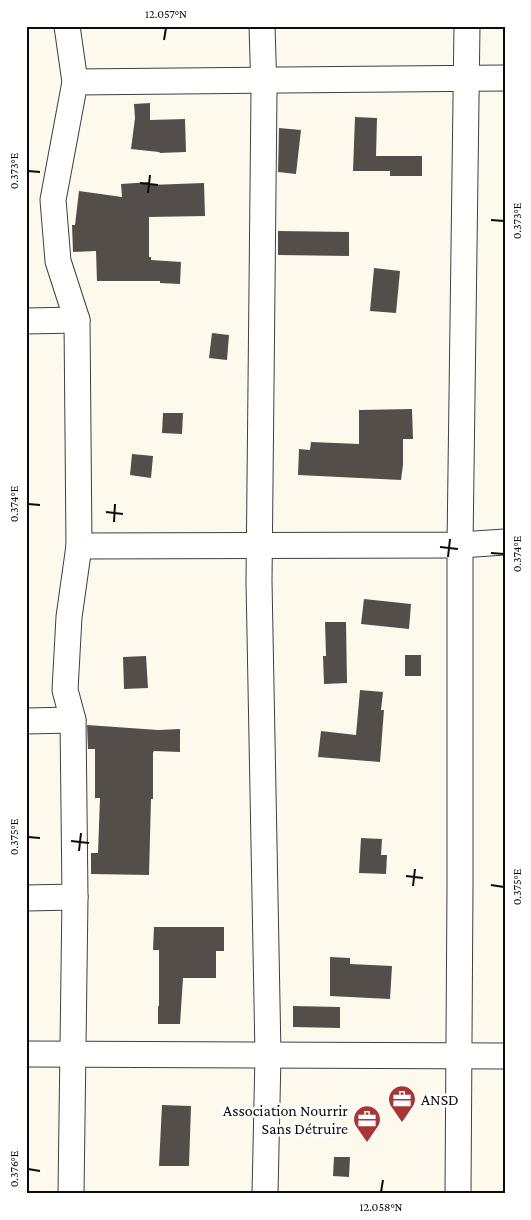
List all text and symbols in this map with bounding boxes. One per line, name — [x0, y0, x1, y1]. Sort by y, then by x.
text: 12.057°N — [145, 7, 187, 21]
text: 0.373°E — [7, 152, 21, 189]
text: 0.373°E — [510, 202, 524, 239]
text: 0.374°E — [7, 485, 21, 522]
text: 0.374°E — [510, 535, 524, 572]
text: 0.375°E — [7, 818, 21, 855]
text: 0.375°E — [510, 868, 524, 905]
office icon: ANSD — [387, 1084, 417, 1123]
place label: ANSD — [421, 1091, 459, 1108]
place label: Association Nourrir Sans Détruire — [223, 1102, 348, 1137]
office icon: Association Nourrir Sans Détruire — [352, 1104, 382, 1143]
text: 0.376°E — [7, 1150, 21, 1187]
text: 12.058°N — [359, 1200, 403, 1214]

